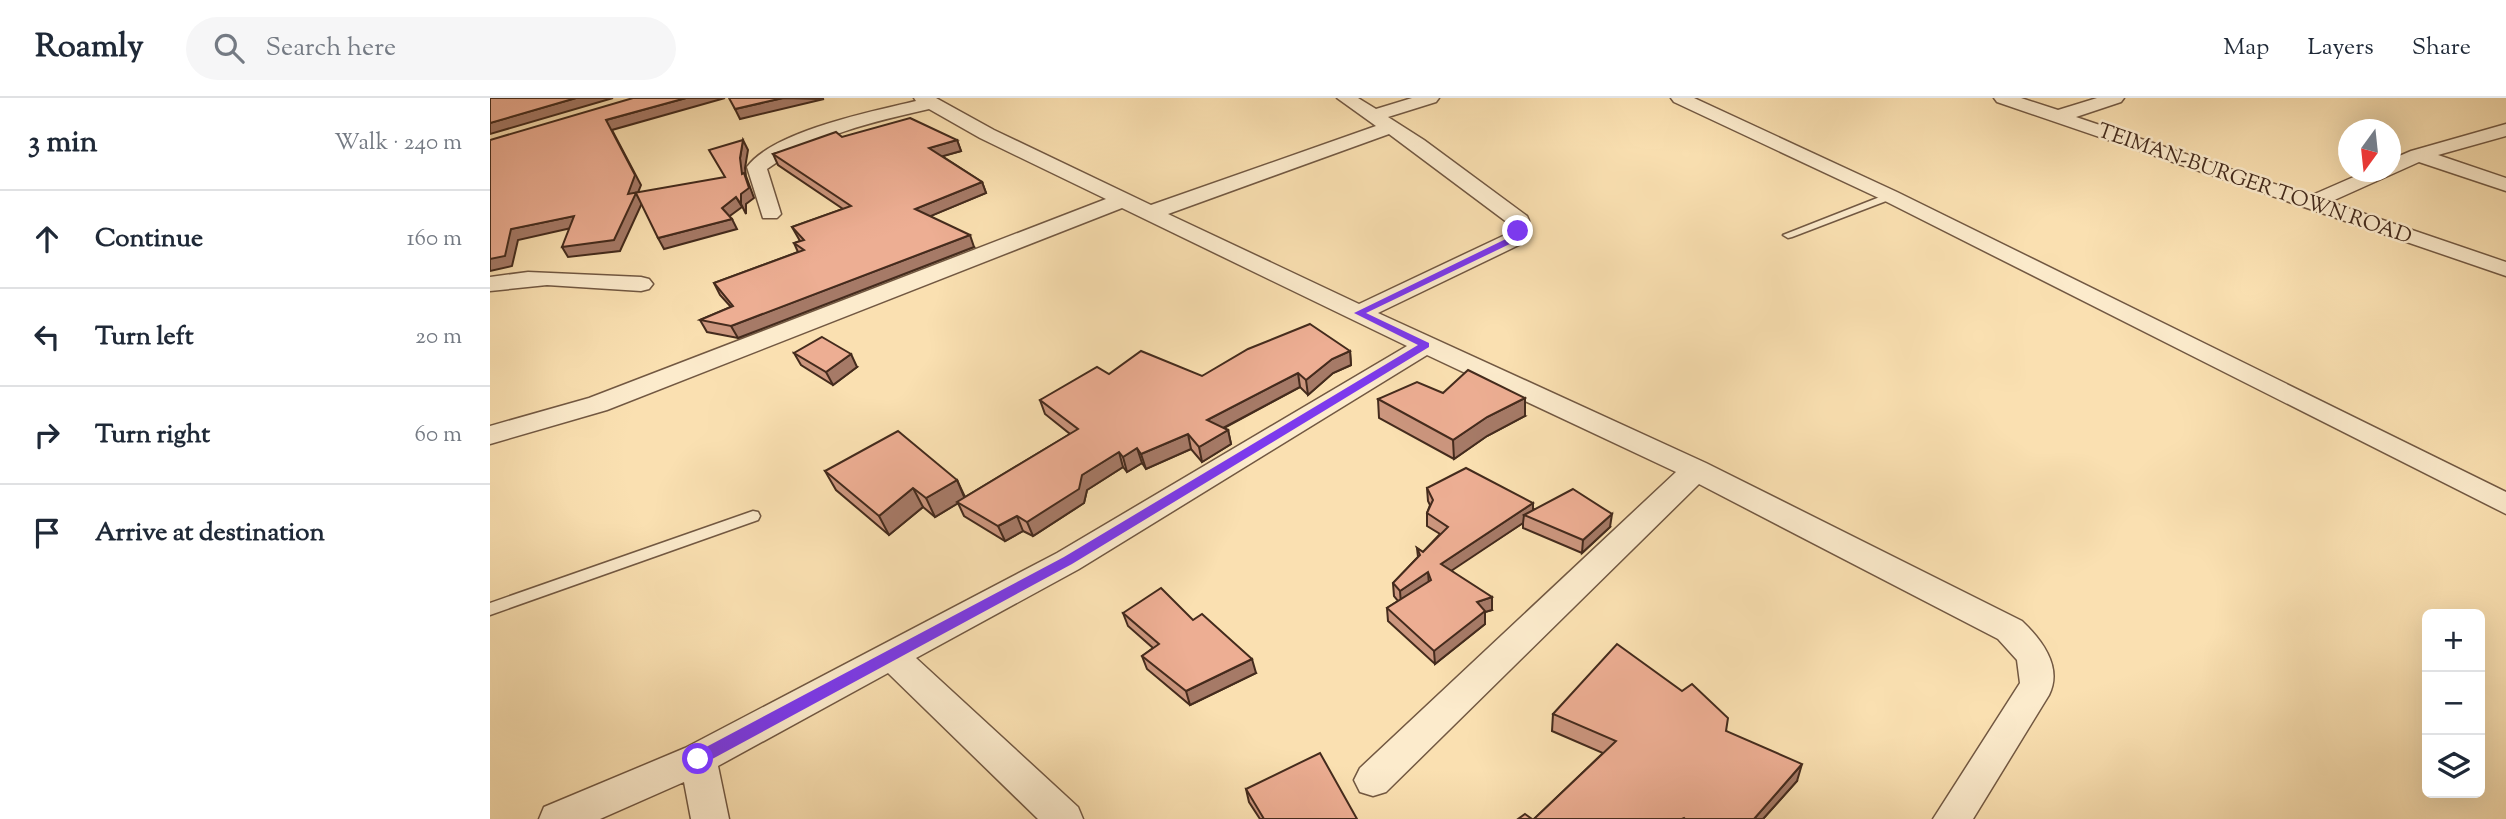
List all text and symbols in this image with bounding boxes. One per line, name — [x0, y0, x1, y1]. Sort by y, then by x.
search box — [186, 17, 676, 80]
text: Roamly — [35, 24, 144, 72]
icon: search — [210, 29, 248, 67]
text: Search here — [266, 30, 396, 67]
text: Map — [2223, 31, 2269, 65]
text: Layers — [2307, 31, 2374, 65]
text: Share — [2412, 31, 2471, 65]
street label: TEIMAN-BURGER TOWN ROAD — [2093, 117, 2415, 253]
north arrow — [2338, 119, 2401, 182]
text: 3 min — [28, 122, 98, 165]
text: Walk · 240 m — [334, 127, 462, 160]
route end — [1502, 215, 1533, 246]
icon: ahead — [28, 220, 66, 258]
text: Continue — [95, 221, 203, 258]
text: 160 m — [407, 223, 462, 256]
icon: left — [28, 318, 66, 356]
text: Turn left — [95, 319, 194, 356]
text: 20 m — [415, 321, 462, 354]
icon: right — [28, 416, 66, 454]
text: Turn right — [95, 417, 210, 454]
text: 60 m — [414, 419, 462, 452]
icon: arrive — [28, 514, 66, 552]
text: Arrive at destination — [95, 515, 325, 552]
map controls — [2422, 609, 2485, 798]
button: + — [2422, 609, 2485, 672]
button: − — [2422, 672, 2485, 735]
button: layers — [2422, 735, 2485, 798]
route start — [682, 743, 713, 774]

